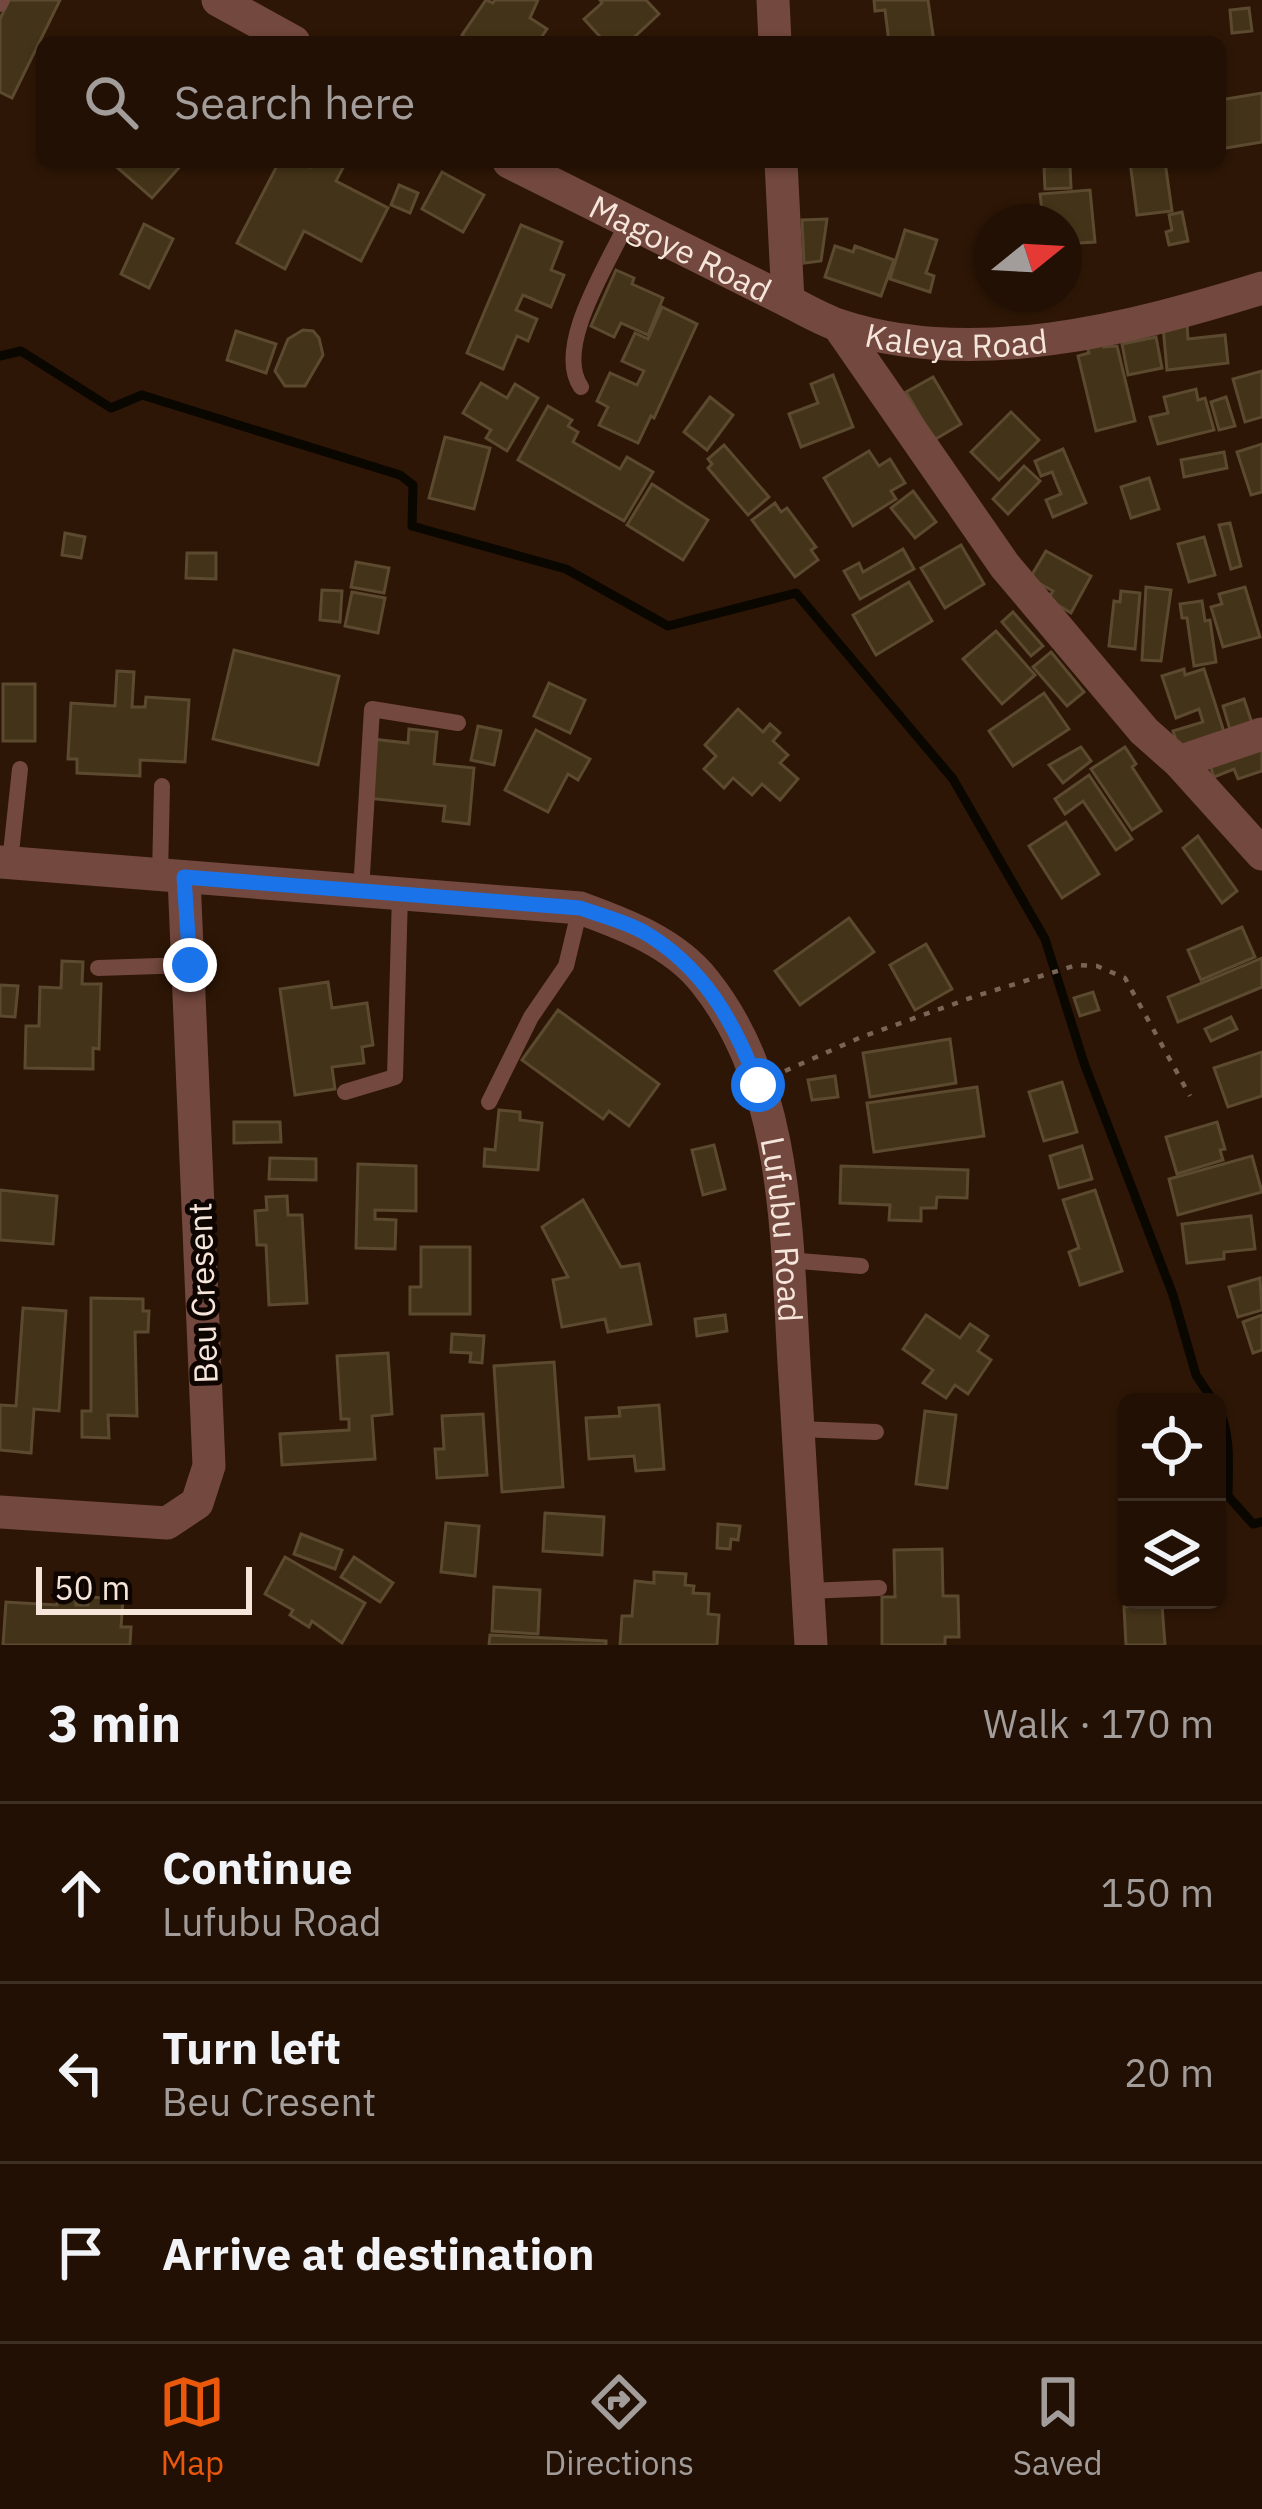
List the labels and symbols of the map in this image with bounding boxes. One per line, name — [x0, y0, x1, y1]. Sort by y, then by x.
street label: Magoye Road — [583, 184, 779, 311]
north arrow — [974, 204, 1082, 312]
street label: Kaleya Road — [862, 312, 1050, 366]
route end — [163, 938, 217, 992]
route start — [731, 1058, 785, 1112]
street label: Lufubu Road — [752, 1133, 813, 1323]
street label: Beu Cresent — [177, 1202, 227, 1384]
scale bar — [36, 1561, 252, 1614]

